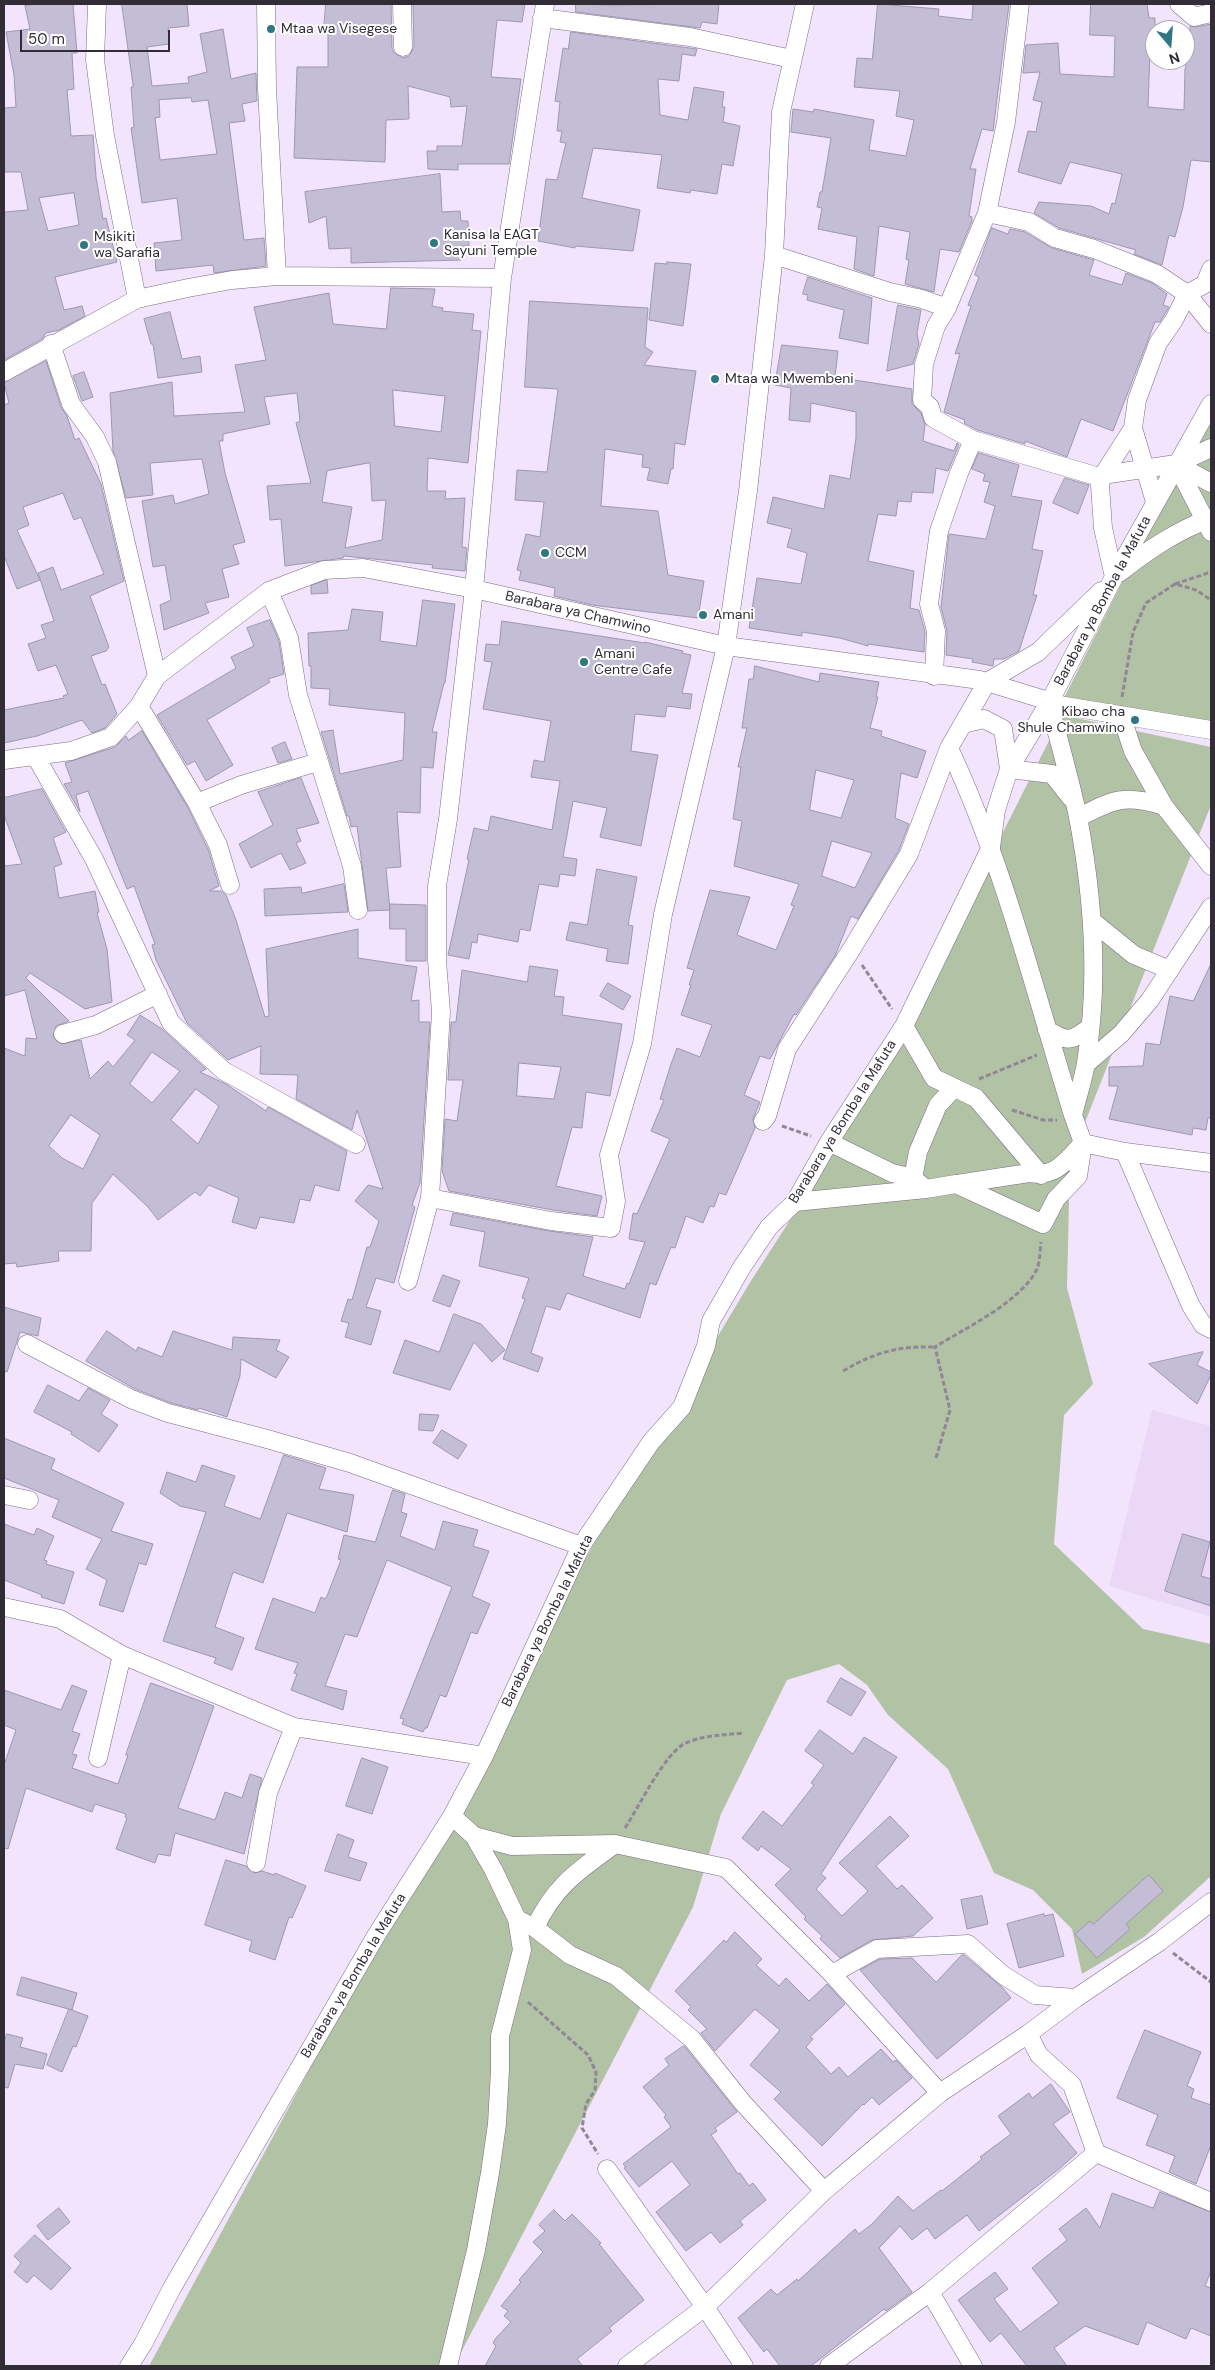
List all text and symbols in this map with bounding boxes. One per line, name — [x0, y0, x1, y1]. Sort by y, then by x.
scale bar — [22, 20, 172, 52]
north arrow — [1145, 20, 1195, 70]
place label: Mtaa wa Visegese — [281, 21, 397, 37]
marker: Mtaa wa Visegese — [265, 23, 277, 35]
text: 50 m — [28, 29, 65, 49]
text: N — [1167, 48, 1182, 68]
place label: Kanisa la EAGT Sayuni Temple — [444, 227, 539, 260]
place label: Msikiti wa Sarafia — [94, 229, 160, 262]
marker: Kanisa la EAGT Sayuni Temple — [428, 237, 440, 249]
marker: Msikiti wa Sarafia — [78, 239, 90, 251]
place label: Mtaa wa Mwembeni — [725, 371, 854, 387]
marker: Mtaa wa Mwembeni — [709, 373, 721, 385]
street label: Barabara ya Bomba la Mafuta — [1051, 513, 1155, 689]
place label: CCM — [555, 545, 587, 561]
marker: CCM — [539, 547, 551, 559]
street label: Barabara ya Chamwino — [504, 588, 652, 638]
place label: Amani — [713, 607, 754, 623]
marker: Amani — [697, 609, 709, 621]
place label: Amani Centre Cafe — [594, 646, 672, 679]
marker: Amani Centre Cafe — [578, 656, 590, 668]
place label: Kibao cha Shule Chamwino — [1017, 704, 1125, 736]
marker: Kibao cha Shule Chamwino — [1129, 714, 1141, 726]
street label: Barabara ya Bomba la Mafuta — [786, 1037, 900, 1207]
street label: Barabara ya Bomba la Mafuta — [499, 1532, 597, 1710]
street label: Barabara ya Bomba la Mafuta — [298, 1890, 410, 2062]

